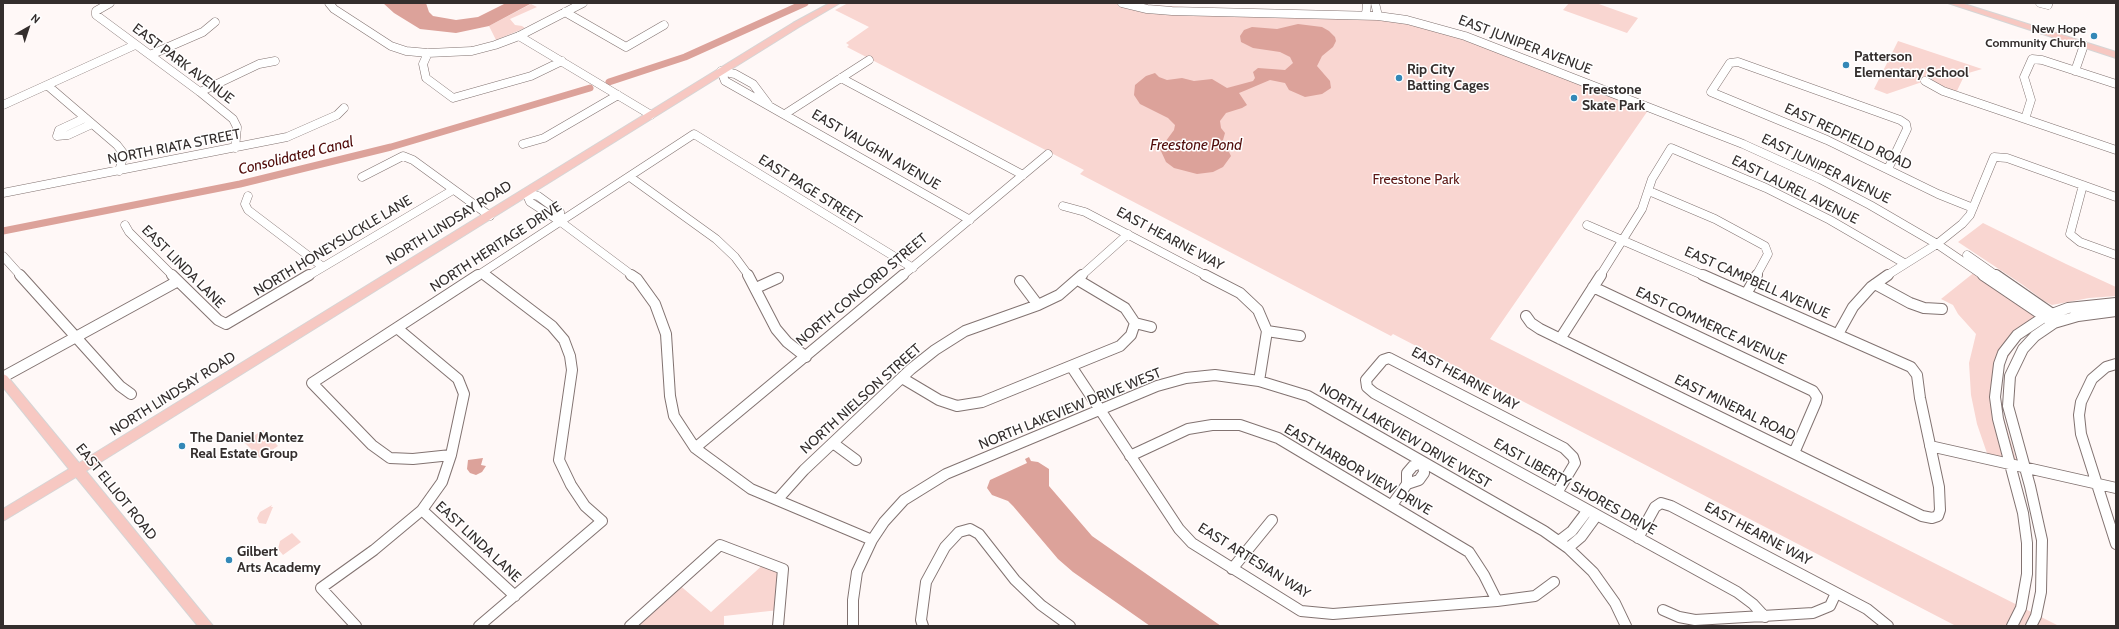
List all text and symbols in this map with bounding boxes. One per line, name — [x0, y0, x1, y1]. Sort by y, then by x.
north arrow — [8, 8, 48, 48]
text: N — [28, 11, 43, 27]
street label: EAST JUNIPER AVENUE — [1456, 12, 1594, 78]
street label: EAST PARK AVENUE — [129, 20, 237, 108]
place label: New Hope Community Church — [1985, 22, 2086, 50]
marker: New Hope Community Church — [2089, 31, 2099, 41]
place label: Patterson Elementary School — [1854, 49, 1969, 82]
marker: Patterson Elementary School — [1841, 60, 1851, 70]
place label: Rip City Batting Cages — [1407, 62, 1489, 94]
marker: Rip City Batting Cages — [1394, 73, 1404, 83]
place label: Freestone Skate Park — [1582, 82, 1645, 114]
marker: Freestone Skate Park — [1569, 93, 1579, 103]
street label: EAST REDFIELD ROAD — [1782, 100, 1914, 174]
street label: EAST VAUGHN AVENUE — [809, 106, 943, 194]
street label: NORTH RIATA STREET — [106, 126, 242, 168]
street label: EAST JUNIPER AVENUE — [1759, 130, 1893, 208]
water label: Consolidated Canal — [237, 133, 355, 179]
water label: Freestone Pond — [1150, 137, 1242, 155]
street label: EAST PAGE STREET — [755, 151, 865, 229]
street label: EAST LAUREL AVENUE — [1729, 152, 1861, 228]
park label: Freestone Park — [1373, 172, 1459, 188]
street label: NORTH LINDSAY ROAD — [383, 177, 515, 269]
street label: NORTH HONEYSUCKLE LANE — [251, 192, 415, 300]
street label: NORTH HERITAGE DRIVE — [427, 198, 565, 296]
street label: EAST HEARNE WAY — [1114, 204, 1226, 274]
street label: EAST LINDA LANE — [138, 222, 228, 312]
street label: NORTH CONCORD STREET — [793, 230, 931, 350]
street label: EAST CAMPBELL AVENUE — [1682, 243, 1832, 323]
street label: EAST COMMERCE AVENUE — [1633, 284, 1789, 368]
street label: NORTH NIELSON STREET — [797, 340, 925, 458]
street label: EAST HEARNE WAY — [1409, 344, 1521, 414]
street label: NORTH LINDSAY ROAD — [107, 348, 239, 440]
street label: NORTH LAKEVIEW DRIVE WEST — [976, 365, 1164, 453]
street label: EAST MINERAL ROAD — [1672, 371, 1798, 445]
street label: NORTH LAKEVIEW DRIVE WEST — [1316, 380, 1494, 492]
street label: EAST HARBOR VIEW DRIVE — [1281, 421, 1435, 519]
place label: The Daniel Montez Real Estate Group — [190, 430, 304, 462]
street label: EAST LIBERTY SHORES DRIVE — [1491, 435, 1659, 539]
street label: EAST ELLIOT ROAD — [72, 440, 160, 544]
marker: The Daniel Montez Real Estate Group — [177, 441, 187, 451]
street label: EAST LINDA LANE — [432, 498, 524, 586]
street label: EAST HEARNE WAY — [1702, 499, 1814, 569]
street label: EAST ARTESIAN WAY — [1195, 520, 1313, 602]
place label: Gilbert Arts Academy — [237, 544, 321, 576]
marker: Gilbert Arts Academy — [224, 555, 234, 565]

